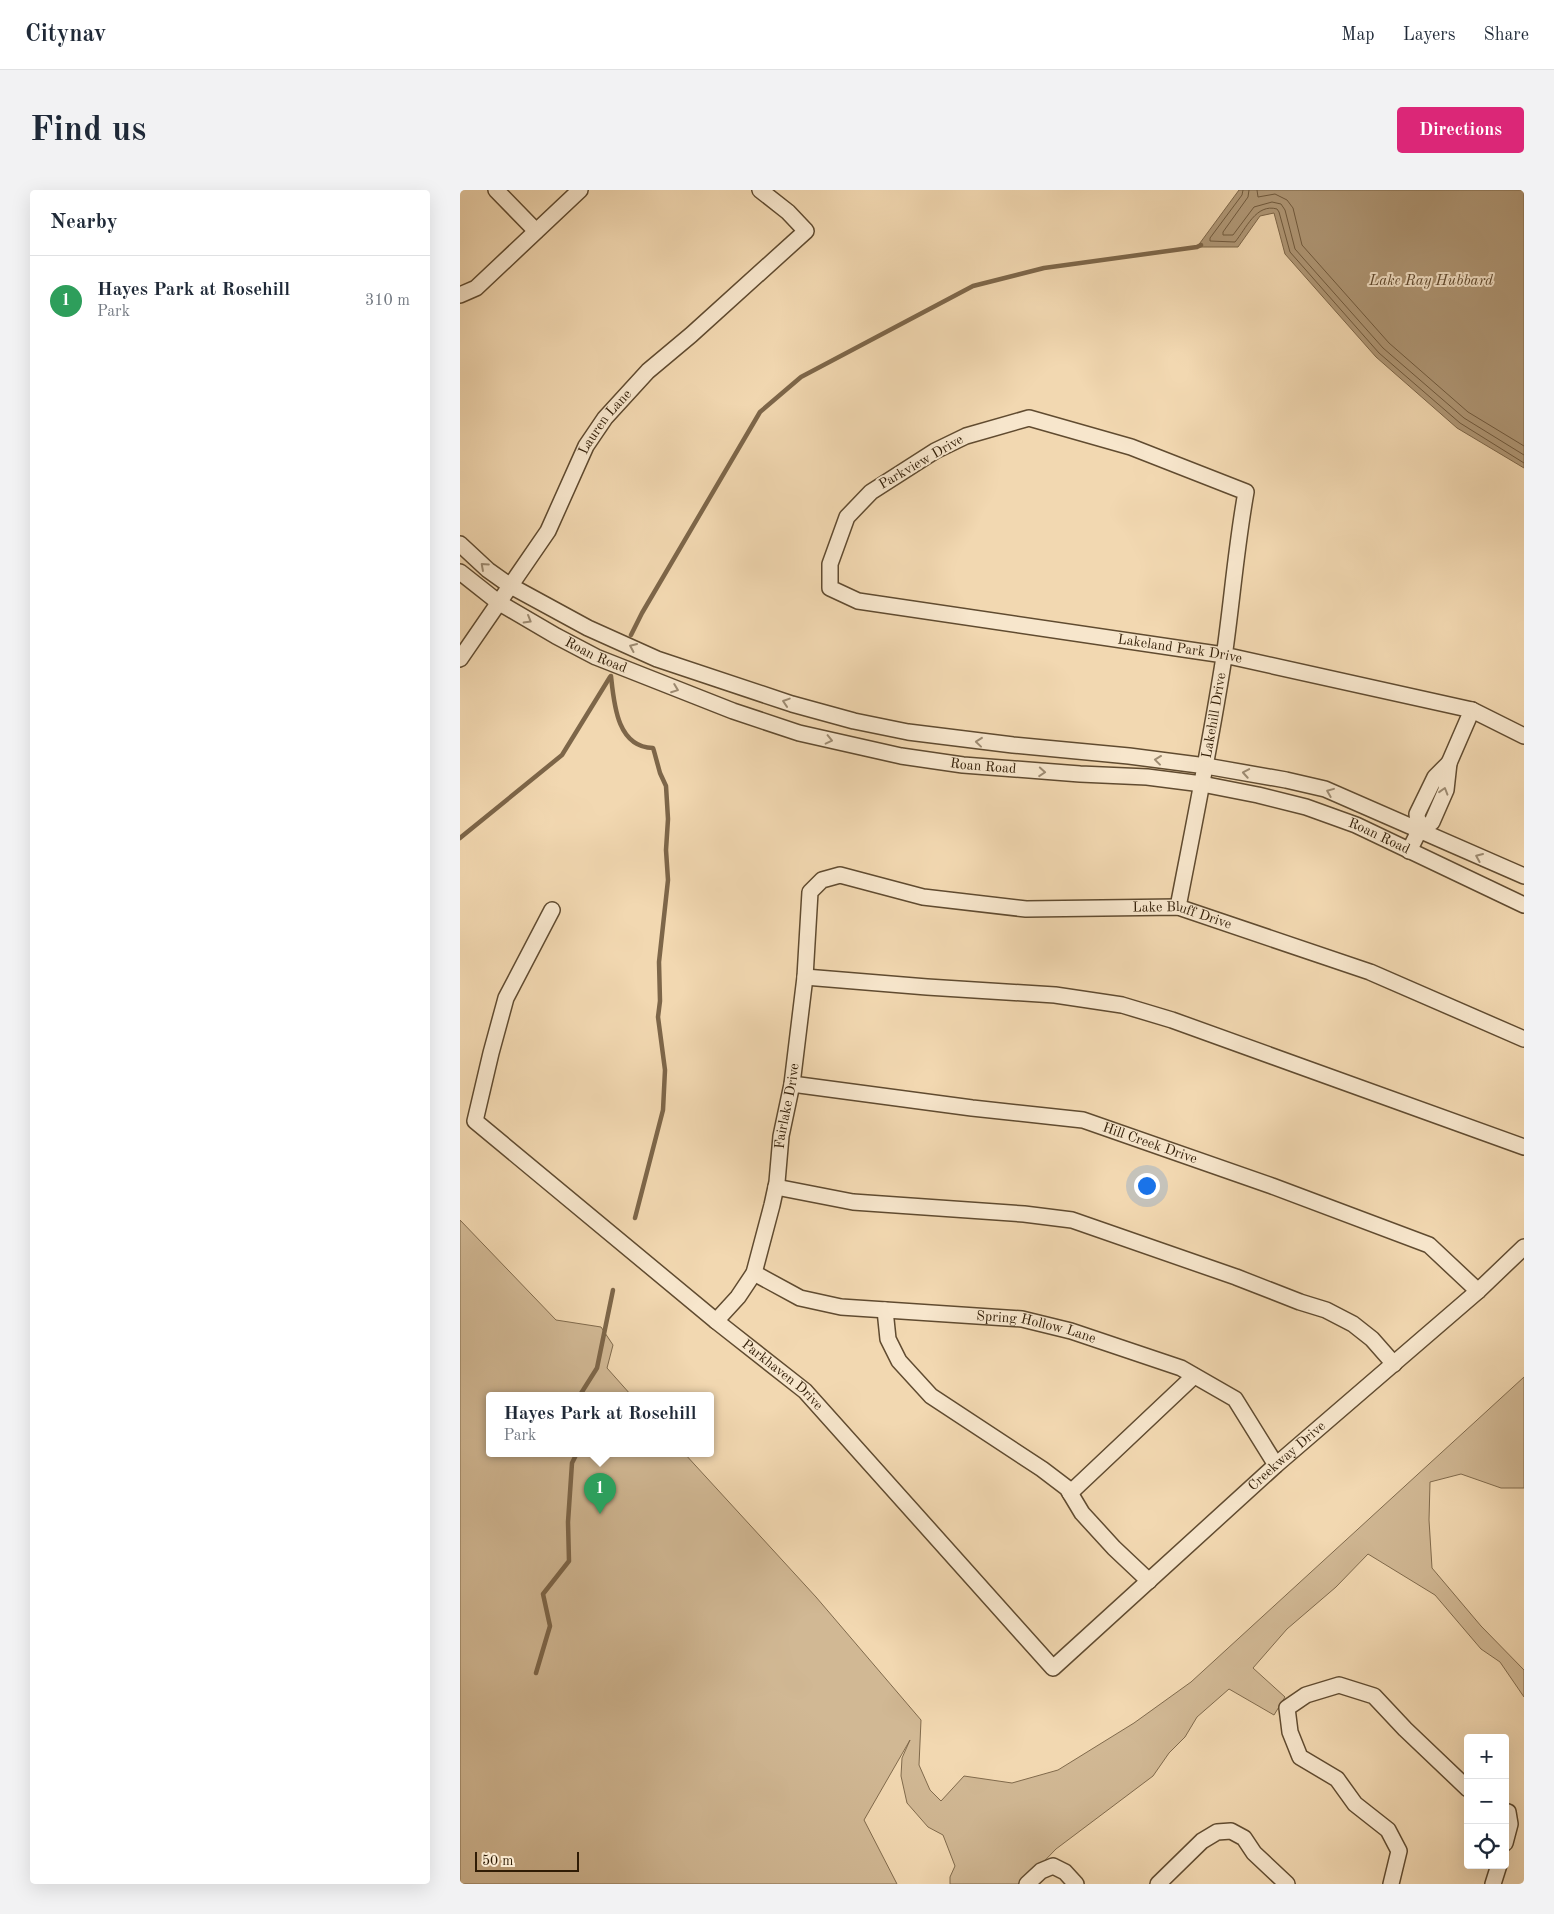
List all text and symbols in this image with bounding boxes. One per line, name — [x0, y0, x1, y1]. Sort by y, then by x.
text: Citynav — [25, 23, 106, 47]
text: Map — [1341, 26, 1375, 44]
text: Layers — [1403, 26, 1455, 44]
text: Share — [1483, 26, 1529, 44]
button: Directions — [1397, 107, 1524, 153]
text: Find us — [30, 113, 146, 148]
text: Nearby — [50, 212, 118, 233]
water label: Lake Ray Hubbard — [1368, 274, 1494, 289]
text: Hayes Park at Rosehill — [97, 281, 290, 300]
text: 1 — [61, 293, 71, 309]
text: 310 m — [365, 293, 410, 309]
text: Park — [97, 304, 130, 320]
street label: Lauren Lane — [576, 387, 634, 456]
street label: Parkview Drive — [876, 432, 966, 492]
one-way arrow — [480, 562, 489, 571]
one-way arrow — [523, 614, 532, 624]
street label: Lakeland Park Drive — [1116, 632, 1243, 666]
street label: Roan Road — [563, 635, 629, 675]
one-way arrow — [629, 643, 638, 654]
street label: Lakehill Drive — [1200, 672, 1228, 759]
one-way arrow — [670, 683, 679, 693]
one-way arrow — [782, 697, 790, 707]
one-way arrow — [825, 734, 834, 745]
one-way arrow — [974, 737, 982, 748]
one-way arrow — [1153, 755, 1161, 766]
street label: Roan Road — [949, 756, 1017, 776]
one-way arrow — [1038, 766, 1046, 777]
one-way arrow — [1241, 768, 1250, 778]
one-way arrow — [1326, 788, 1335, 798]
one-way arrow — [1439, 788, 1449, 796]
street label: Roan Road — [1346, 816, 1412, 857]
one-way arrow — [1475, 852, 1484, 863]
street label: Lake Bluff Drive — [1132, 900, 1233, 932]
street label: Fairlake Drive — [773, 1062, 801, 1150]
street label: Hill Creek Drive — [1101, 1120, 1199, 1166]
your location — [1134, 1173, 1160, 1199]
street label: Spring Hollow Lane — [976, 1309, 1098, 1346]
street label: Parkhaven Drive — [739, 1337, 826, 1413]
popup — [486, 1392, 714, 1457]
text: Hayes Park at Rosehill — [503, 1405, 697, 1424]
street label: Creekway Drive — [1246, 1419, 1328, 1494]
text: Park — [503, 1428, 536, 1444]
pin: 1 — [584, 1473, 616, 1514]
map controls — [1464, 1734, 1509, 1869]
button: + — [1464, 1734, 1509, 1779]
button: − — [1464, 1779, 1509, 1824]
button: locate — [1464, 1824, 1509, 1869]
scale bar — [475, 1849, 579, 1872]
text: 50 m — [482, 1854, 513, 1868]

